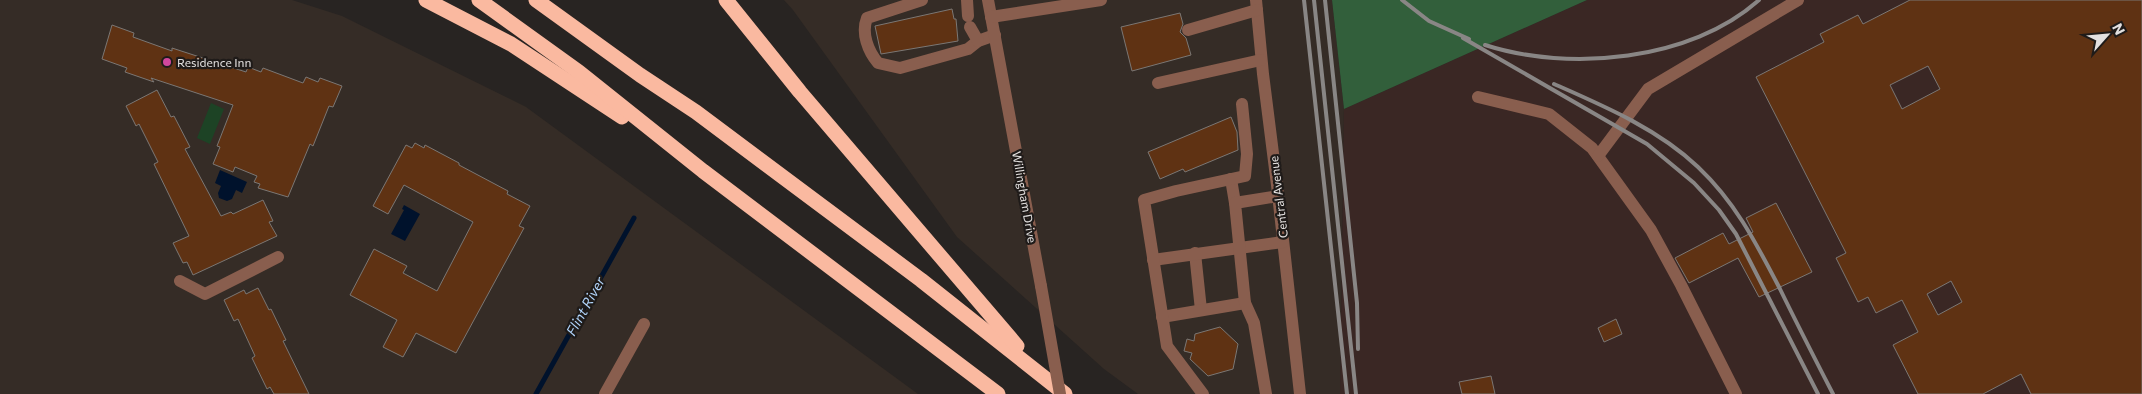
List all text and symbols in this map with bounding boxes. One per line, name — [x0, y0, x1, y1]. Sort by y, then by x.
north arrow — [2082, 10, 2132, 60]
text: N — [2109, 20, 2129, 37]
place label: Residence Inn — [177, 55, 251, 69]
marker: Residence Inn — [161, 56, 173, 68]
street label: Willingham Drive — [1010, 150, 1040, 244]
street label: Central Avenue — [1266, 155, 1290, 239]
water label: Flint River — [562, 273, 608, 338]

